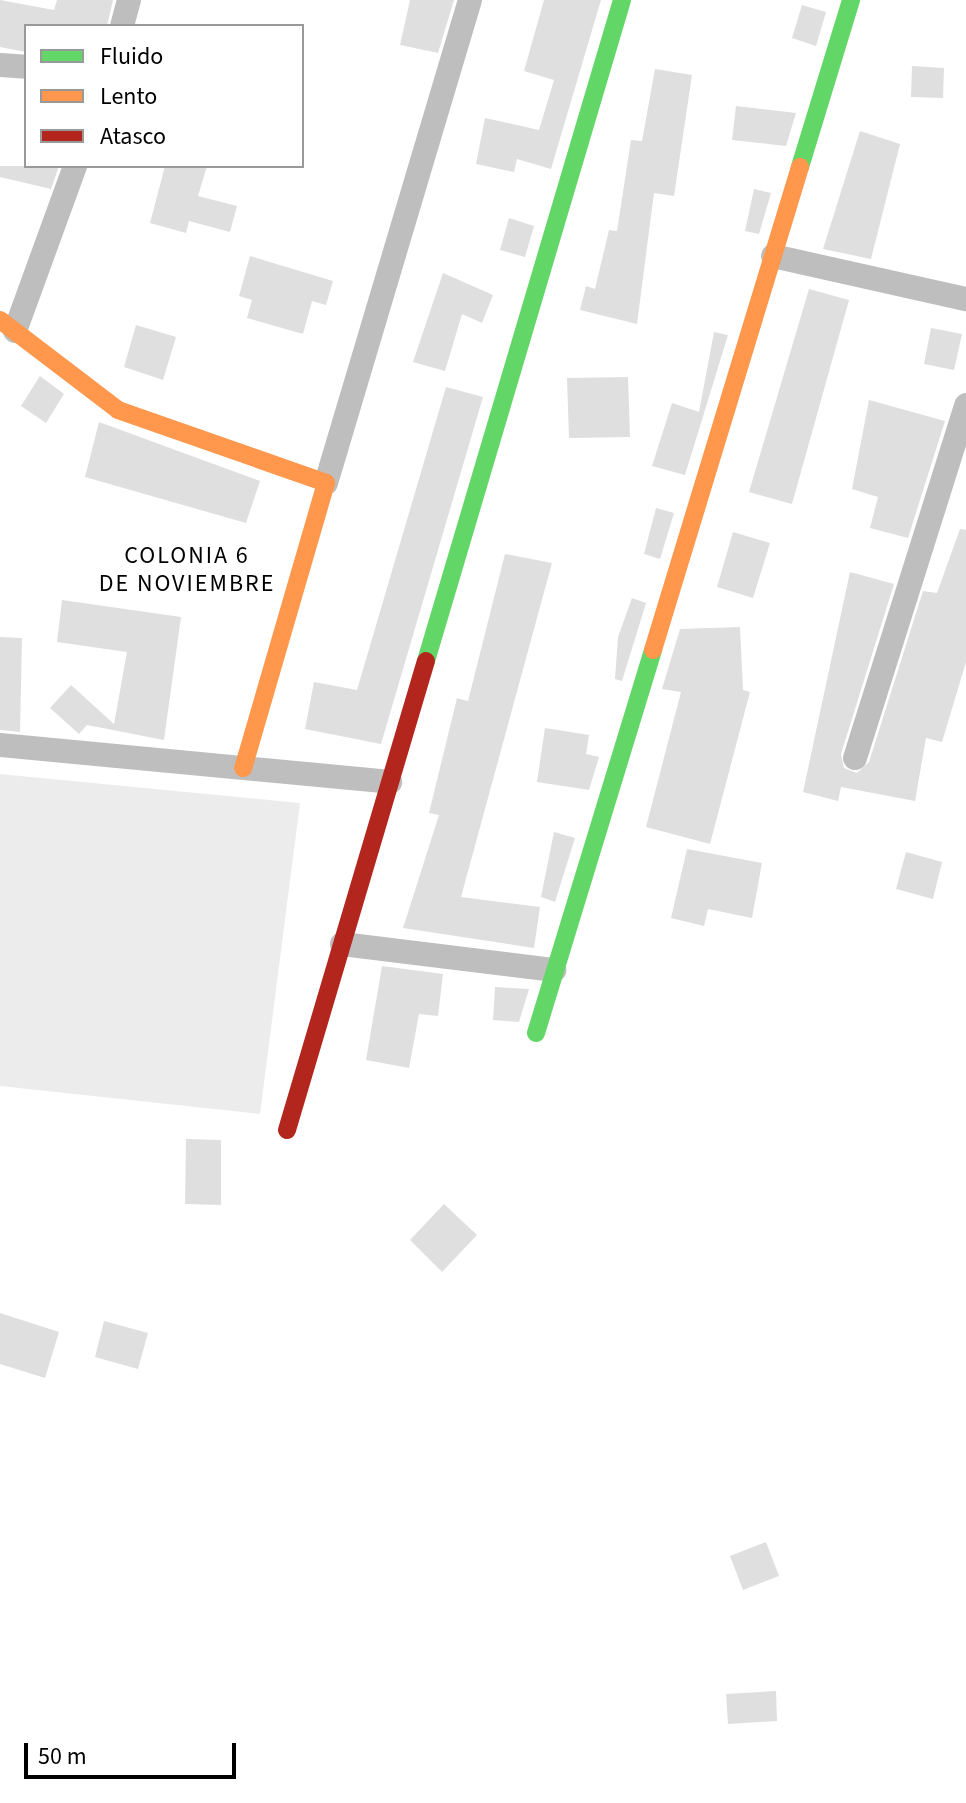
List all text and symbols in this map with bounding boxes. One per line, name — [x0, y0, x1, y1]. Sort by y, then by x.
legend — [24, 24, 304, 168]
text: Fluido — [100, 39, 163, 74]
text: Lento — [100, 79, 157, 114]
text: Atasco — [100, 119, 166, 154]
district label: COLONIA 6 DE NOVIEMBRE — [99, 542, 275, 598]
scale bar — [28, 1727, 240, 1777]
text: 50 m — [38, 1739, 87, 1774]

